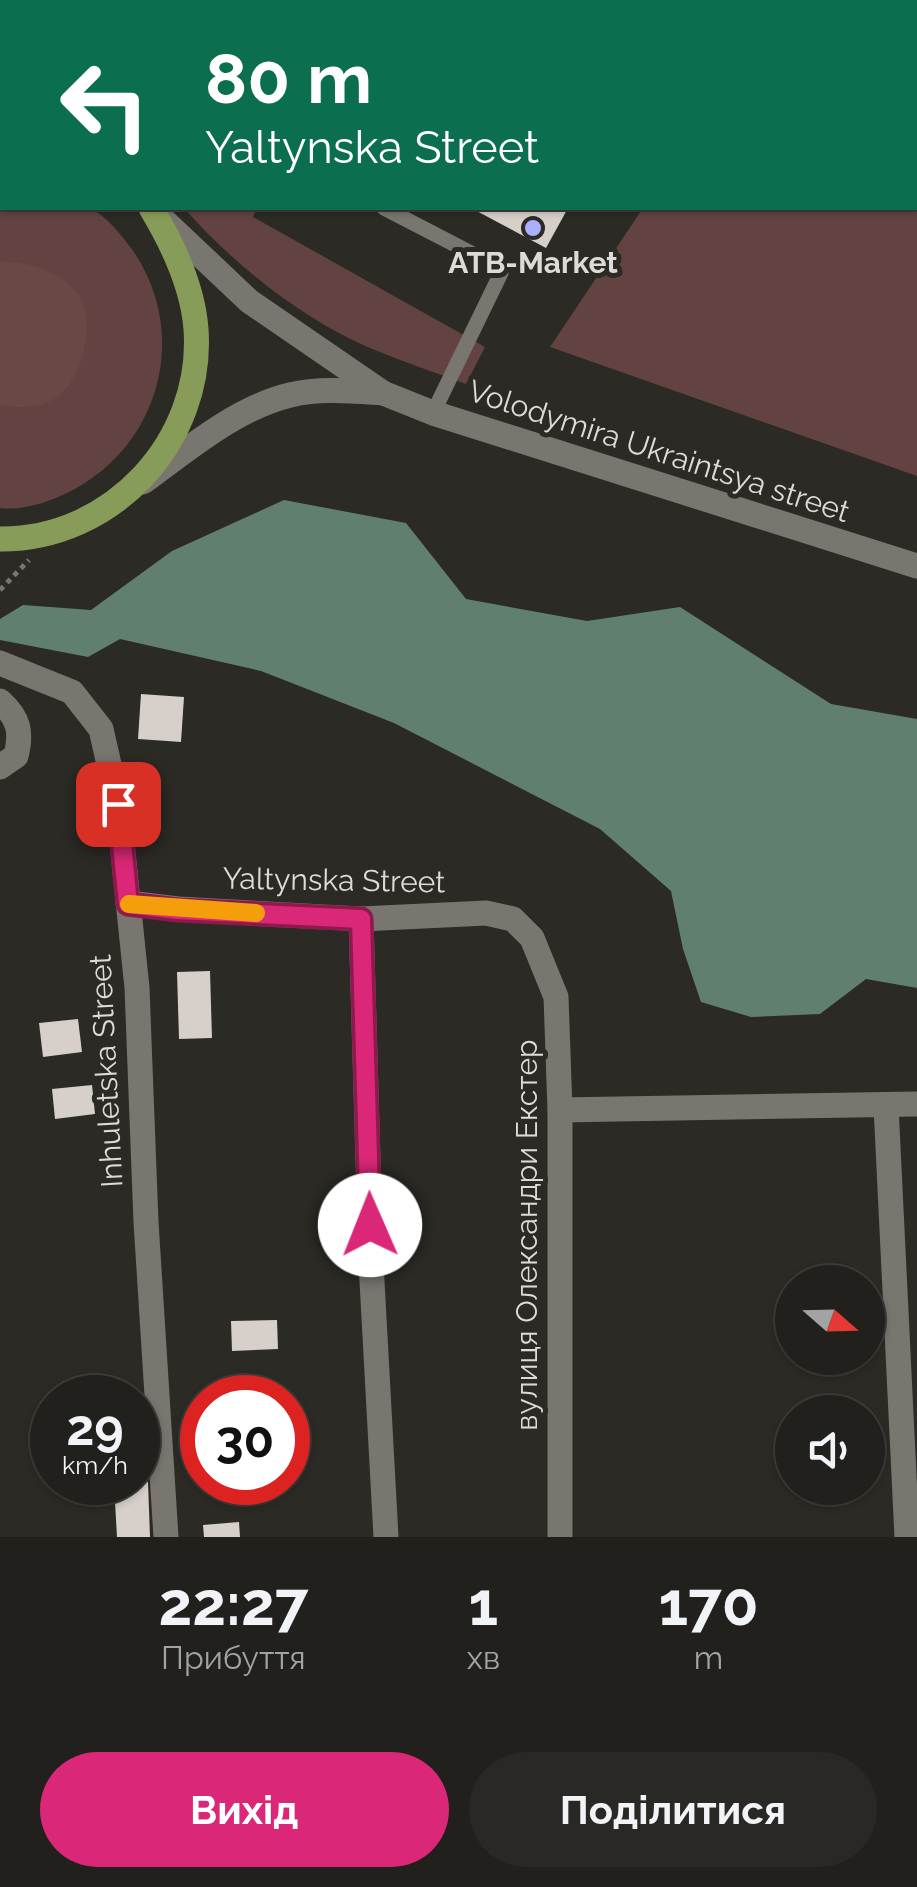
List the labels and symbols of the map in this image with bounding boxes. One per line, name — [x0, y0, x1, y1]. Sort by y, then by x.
marker: ATB-Market — [522, 217, 544, 239]
place label: ATB-Market — [448, 245, 618, 280]
street label: Volodymira Ukraintsya street — [464, 373, 854, 529]
pin — [76, 762, 161, 847]
street label: Yaltynska Street — [222, 861, 446, 899]
street label: Inhuletska Street — [82, 954, 130, 1188]
street label: вулиця Олександри Екстер — [509, 1039, 544, 1431]
position arrow — [318, 1173, 422, 1277]
north arrow — [775, 1265, 885, 1375]
speed limit sign: 30 — [180, 1375, 310, 1505]

